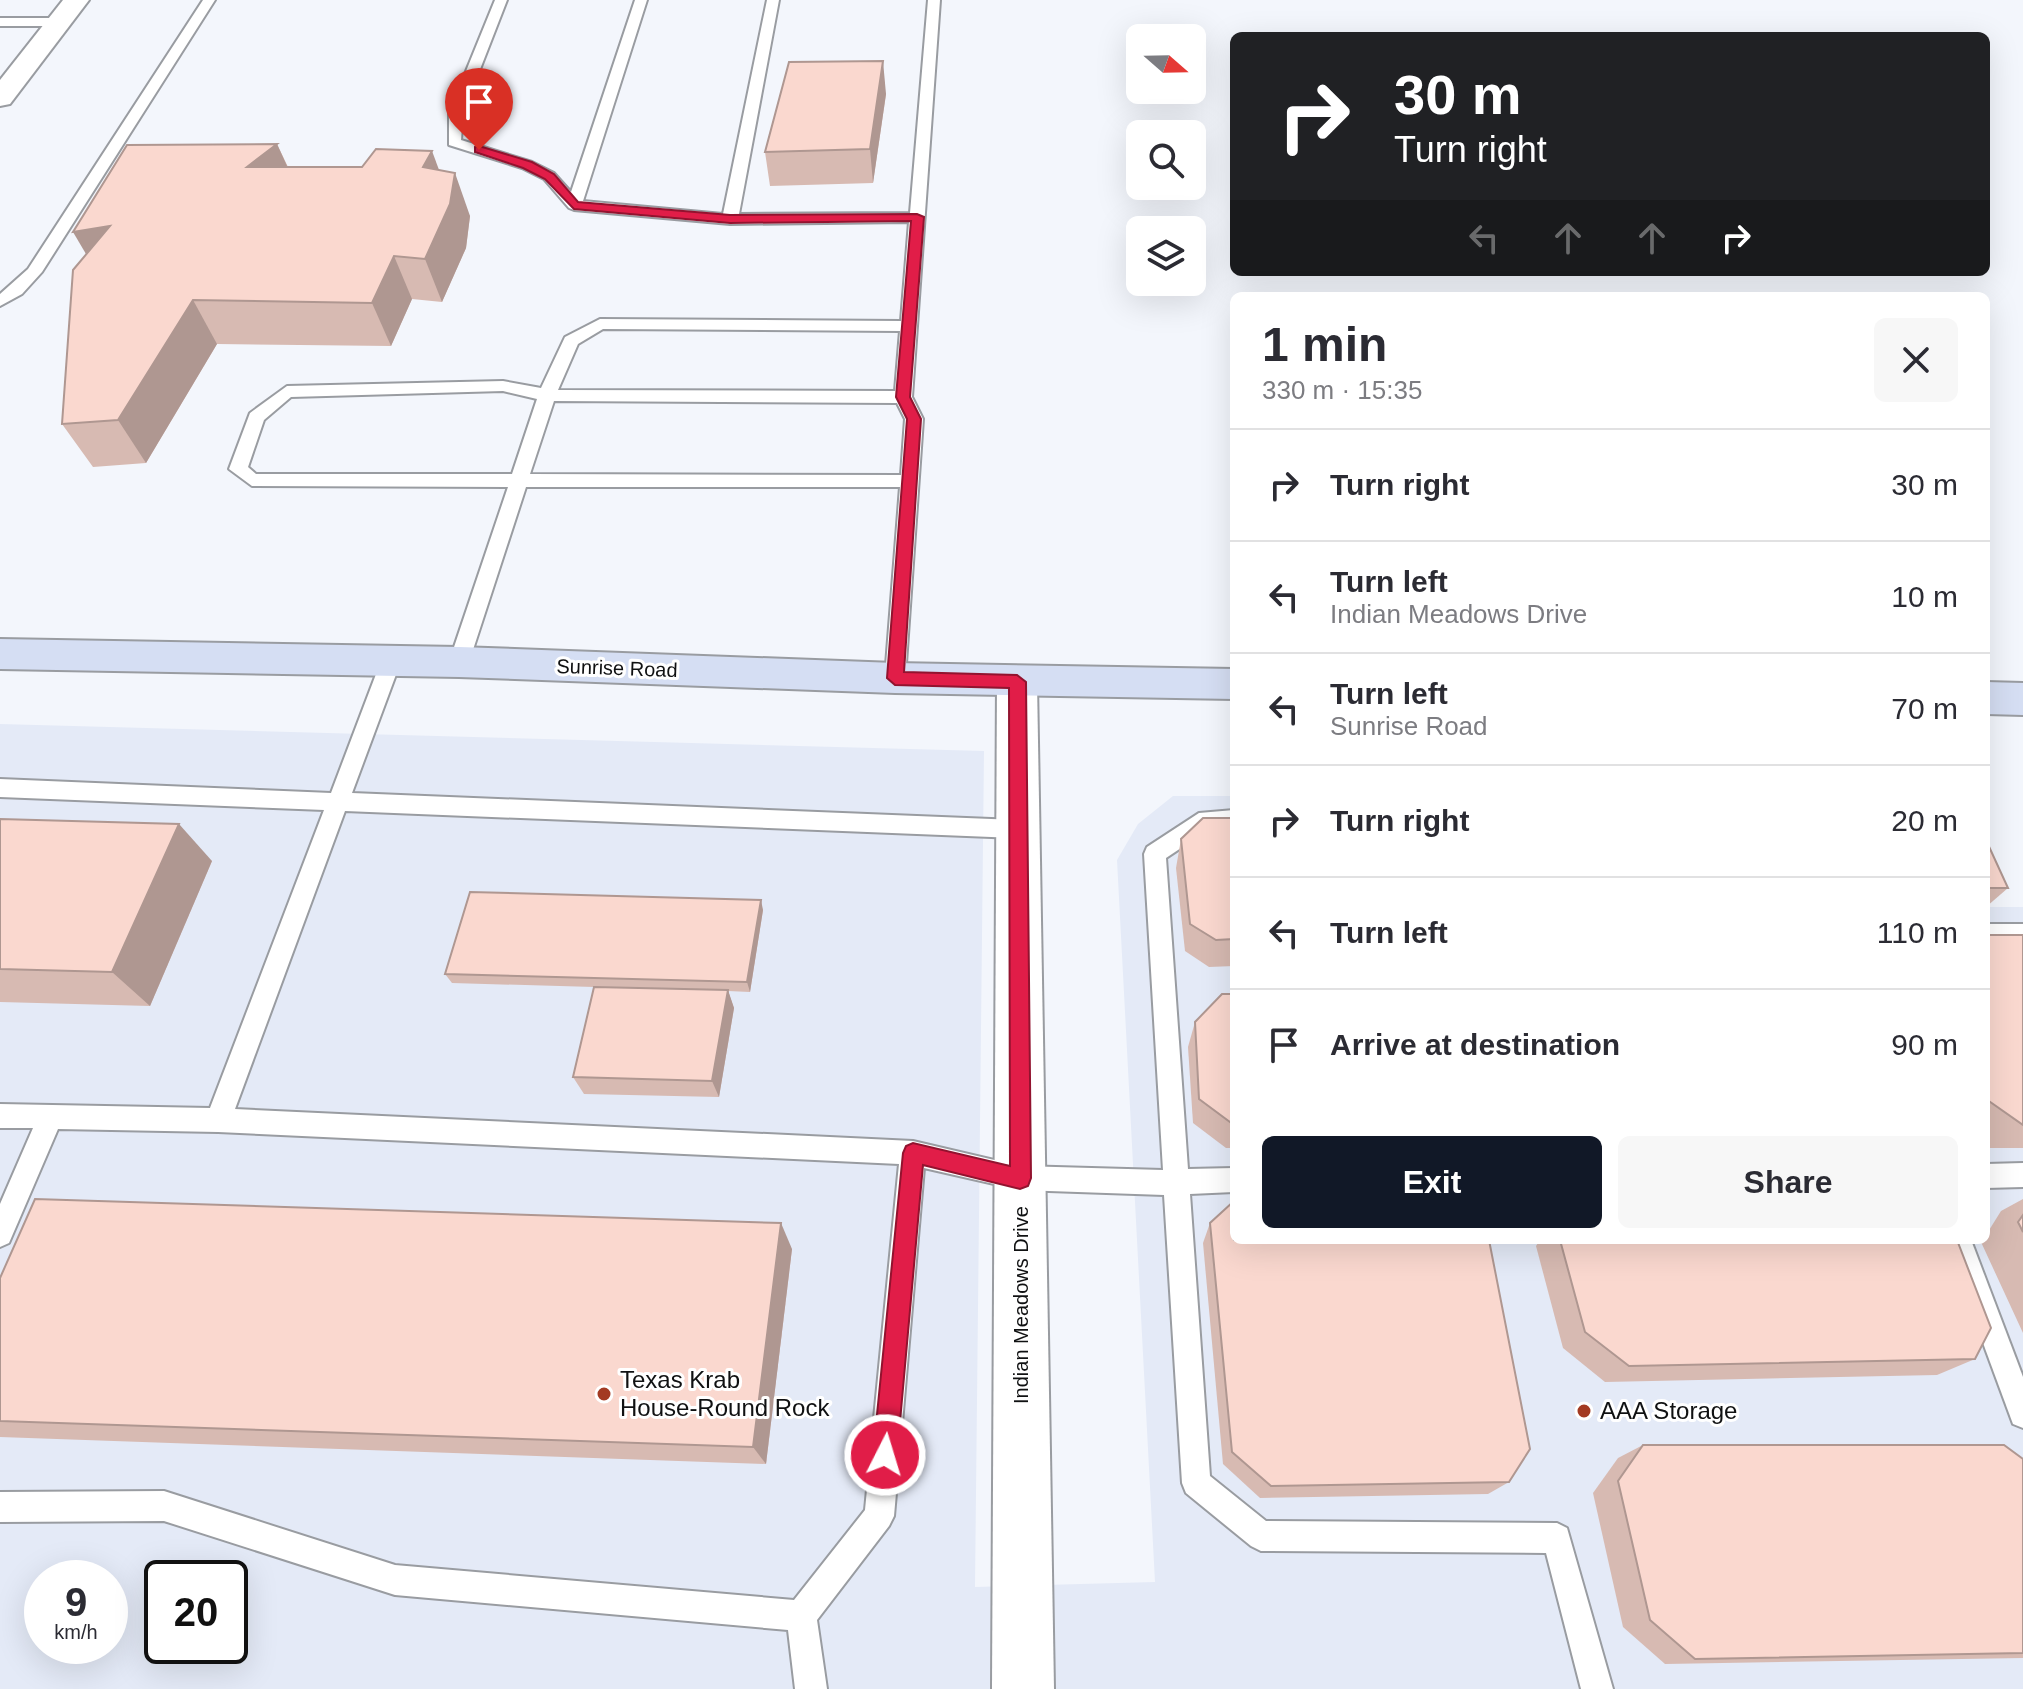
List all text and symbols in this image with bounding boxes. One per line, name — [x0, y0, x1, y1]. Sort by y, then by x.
north arrow — [1126, 24, 1206, 104]
map controls — [1126, 24, 1206, 296]
text: 30 m — [1394, 63, 1522, 126]
icon: right — [1262, 64, 1366, 168]
pin — [445, 68, 513, 150]
icon: arrive — [457, 80, 501, 124]
button: search — [1126, 120, 1206, 200]
text: Turn right — [1394, 129, 1547, 170]
button: layers — [1126, 216, 1206, 296]
icon: left — [1462, 216, 1506, 260]
icon: ahead — [1546, 216, 1590, 260]
icon: ahead — [1630, 216, 1674, 260]
icon: right — [1714, 216, 1758, 260]
text: 1 min — [1262, 318, 1387, 371]
button: close — [1874, 318, 1958, 402]
text: 330 m · 15:35 — [1262, 375, 1422, 405]
icon: right — [1262, 463, 1306, 507]
text: Turn right — [1330, 468, 1469, 501]
text: 30 m — [1891, 468, 1958, 501]
text: Turn left — [1330, 565, 1448, 598]
icon: left — [1262, 575, 1306, 619]
text: 10 m — [1891, 580, 1958, 613]
text: Indian Meadows Drive — [1330, 599, 1587, 629]
street label: Sunrise Road — [556, 655, 678, 681]
text: Turn left — [1330, 677, 1448, 710]
icon: left — [1262, 687, 1306, 731]
text: 70 m — [1891, 692, 1958, 725]
text: Sunrise Road — [1330, 711, 1488, 741]
icon: right — [1262, 799, 1306, 843]
text: Turn right — [1330, 804, 1469, 837]
text: 20 m — [1891, 804, 1958, 837]
icon: left — [1262, 911, 1306, 955]
text: Turn left — [1330, 916, 1448, 949]
text: 110 m — [1877, 916, 1958, 949]
icon: arrive — [1262, 1023, 1306, 1067]
text: Arrive at destination — [1330, 1028, 1620, 1061]
text: 90 m — [1891, 1028, 1958, 1061]
button: Exit — [1262, 1136, 1602, 1228]
button: Share — [1618, 1136, 1958, 1228]
street label: Indian Meadows Drive — [1010, 1206, 1032, 1404]
place label: Texas Krab House-Round Rock — [620, 1366, 830, 1421]
marker: Texas Krab House-Round Rock — [595, 1385, 613, 1403]
place label: AAA Storage — [1600, 1397, 1737, 1424]
marker: AAA Storage — [1575, 1402, 1593, 1420]
position arrow — [843, 1413, 927, 1497]
speed limit sign: 20 — [144, 1560, 248, 1664]
text: 9 — [65, 1580, 87, 1624]
text: km/h — [54, 1621, 98, 1643]

